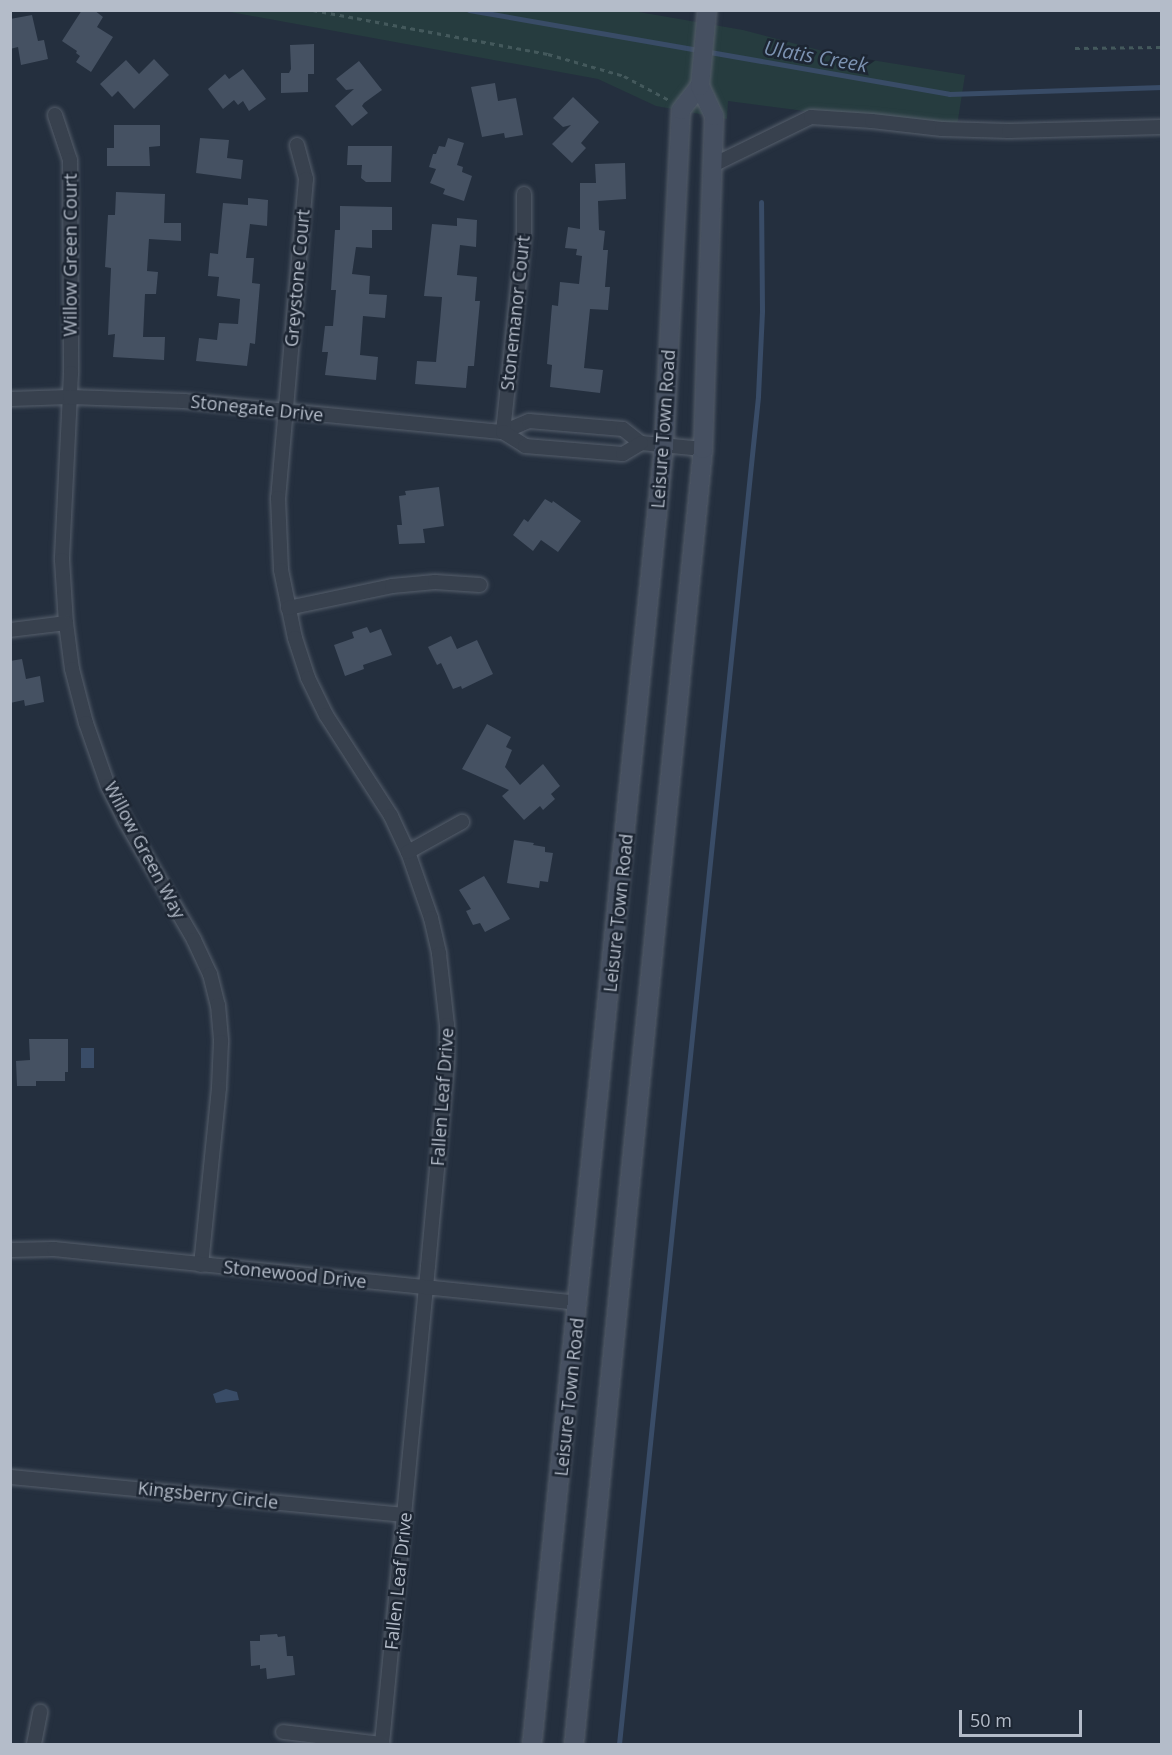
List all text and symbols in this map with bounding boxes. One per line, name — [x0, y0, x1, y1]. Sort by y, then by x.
water label: Ulatis Creek — [762, 35, 870, 77]
street label: Willow Green Court — [59, 173, 81, 337]
street label: Greystone Court — [280, 208, 314, 348]
street label: Stonemanor Court — [496, 234, 534, 392]
street label: Leisure Town Road — [647, 349, 679, 509]
street label: Stonegate Drive — [190, 390, 324, 426]
street label: Willow Green Way — [100, 778, 190, 922]
street label: Leisure Town Road — [599, 833, 637, 993]
street label: Fallen Leaf Drive — [426, 1027, 458, 1167]
street label: Stonewood Drive — [222, 1256, 368, 1292]
street label: Leisure Town Road — [550, 1317, 588, 1477]
street label: Kingsberry Circle — [137, 1477, 279, 1513]
street label: Fallen Leaf Drive — [380, 1511, 416, 1651]
scale bar — [962, 1698, 1085, 1736]
text: 50 m — [970, 1708, 1012, 1732]

